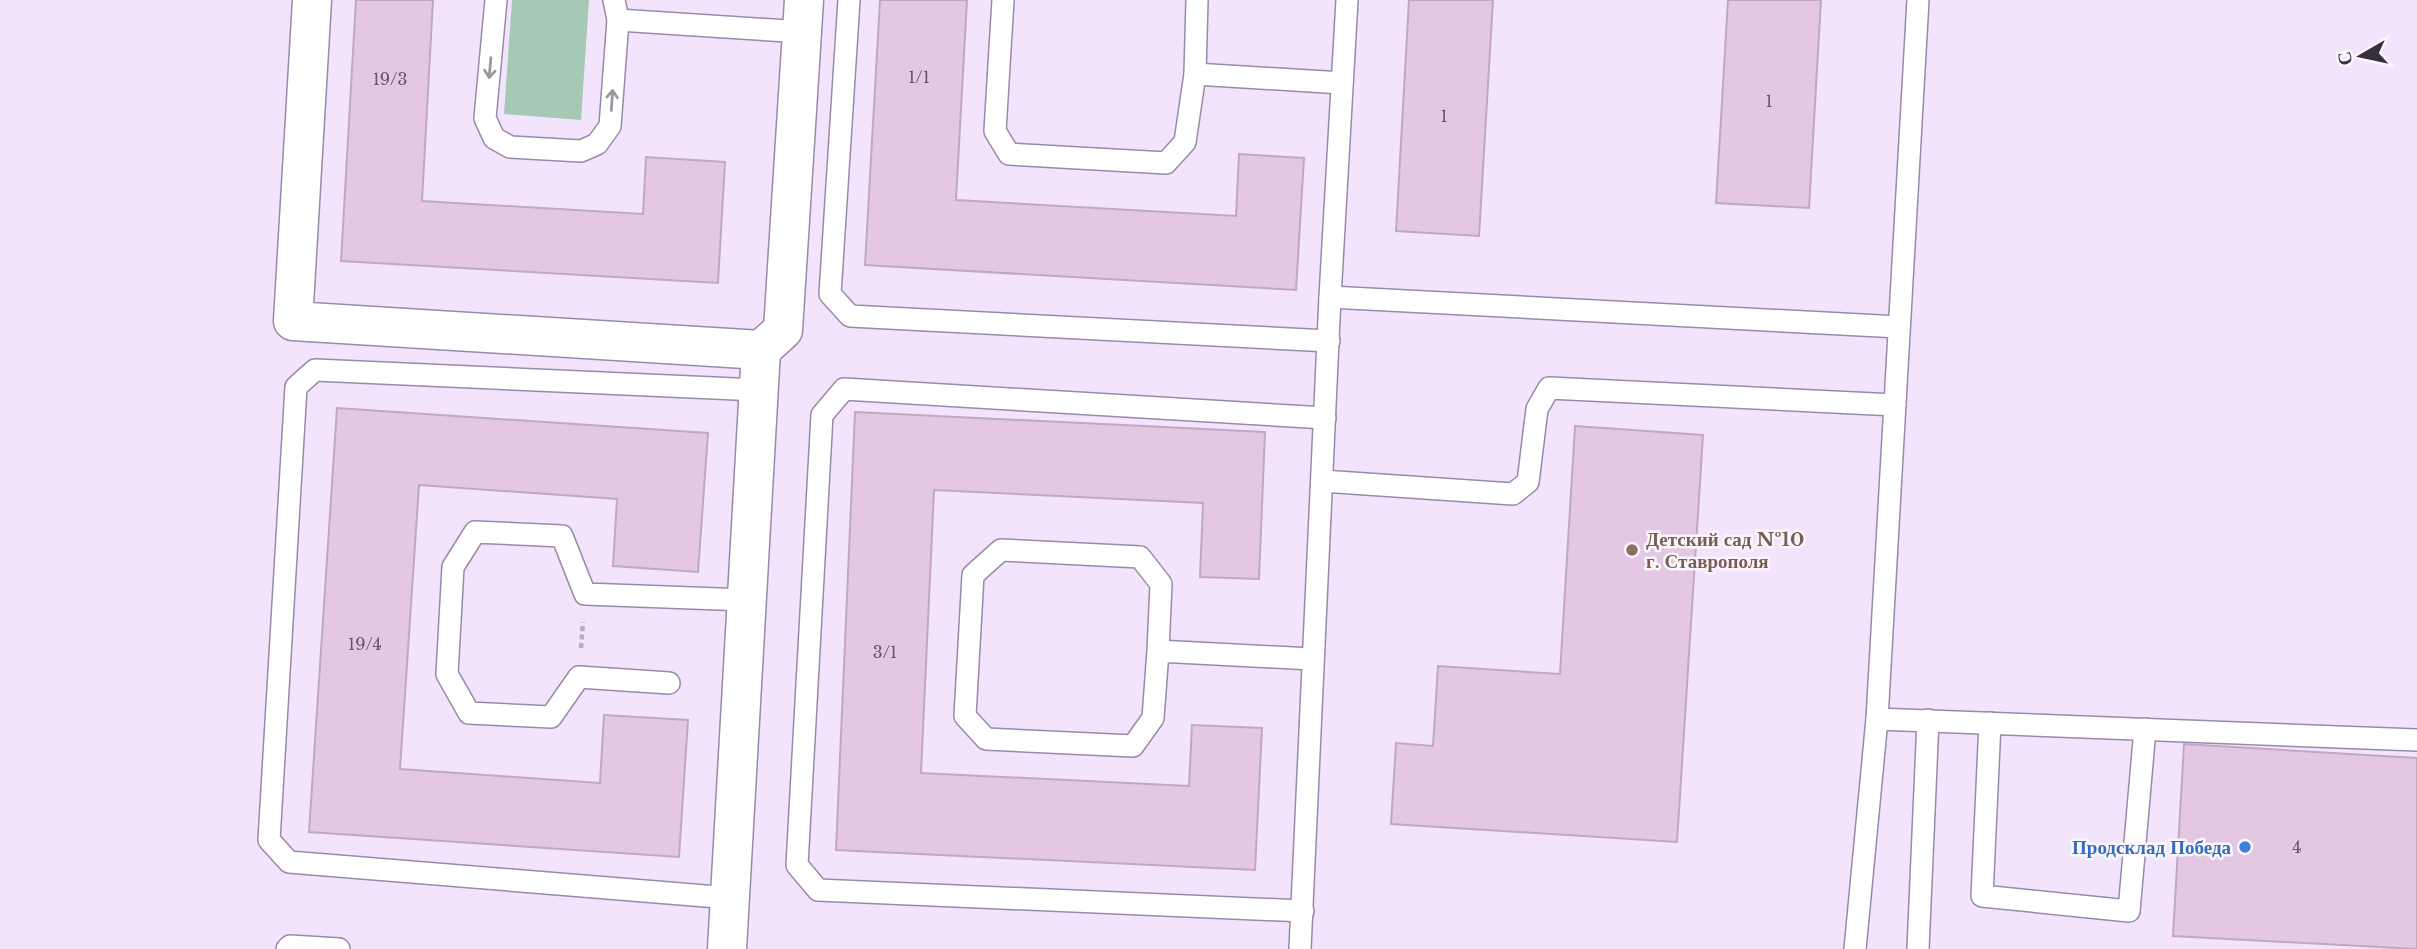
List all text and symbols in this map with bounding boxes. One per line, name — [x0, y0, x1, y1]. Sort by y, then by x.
north arrow — [2326, 21, 2396, 91]
text: С — [2332, 50, 2357, 67]
one-way arrow — [483, 56, 496, 79]
house number: 1/1 — [908, 67, 930, 87]
house number: 19/3 — [373, 69, 407, 89]
one-way arrow — [606, 89, 619, 111]
house number: 1 — [1765, 91, 1773, 111]
house number: 1 — [1440, 106, 1448, 126]
place label: Детский сад №10 г. Ставрополя — [1646, 528, 1804, 573]
marker: Детский сад №10 г. Ставрополя — [1624, 542, 1640, 558]
house number: 19/4 — [348, 634, 382, 654]
house number: 3/1 — [873, 642, 897, 662]
place label: Продсклад Победа — [2072, 836, 2231, 859]
house number: 4 — [2292, 837, 2302, 857]
marker: Продсклад Победа — [2237, 839, 2253, 855]

